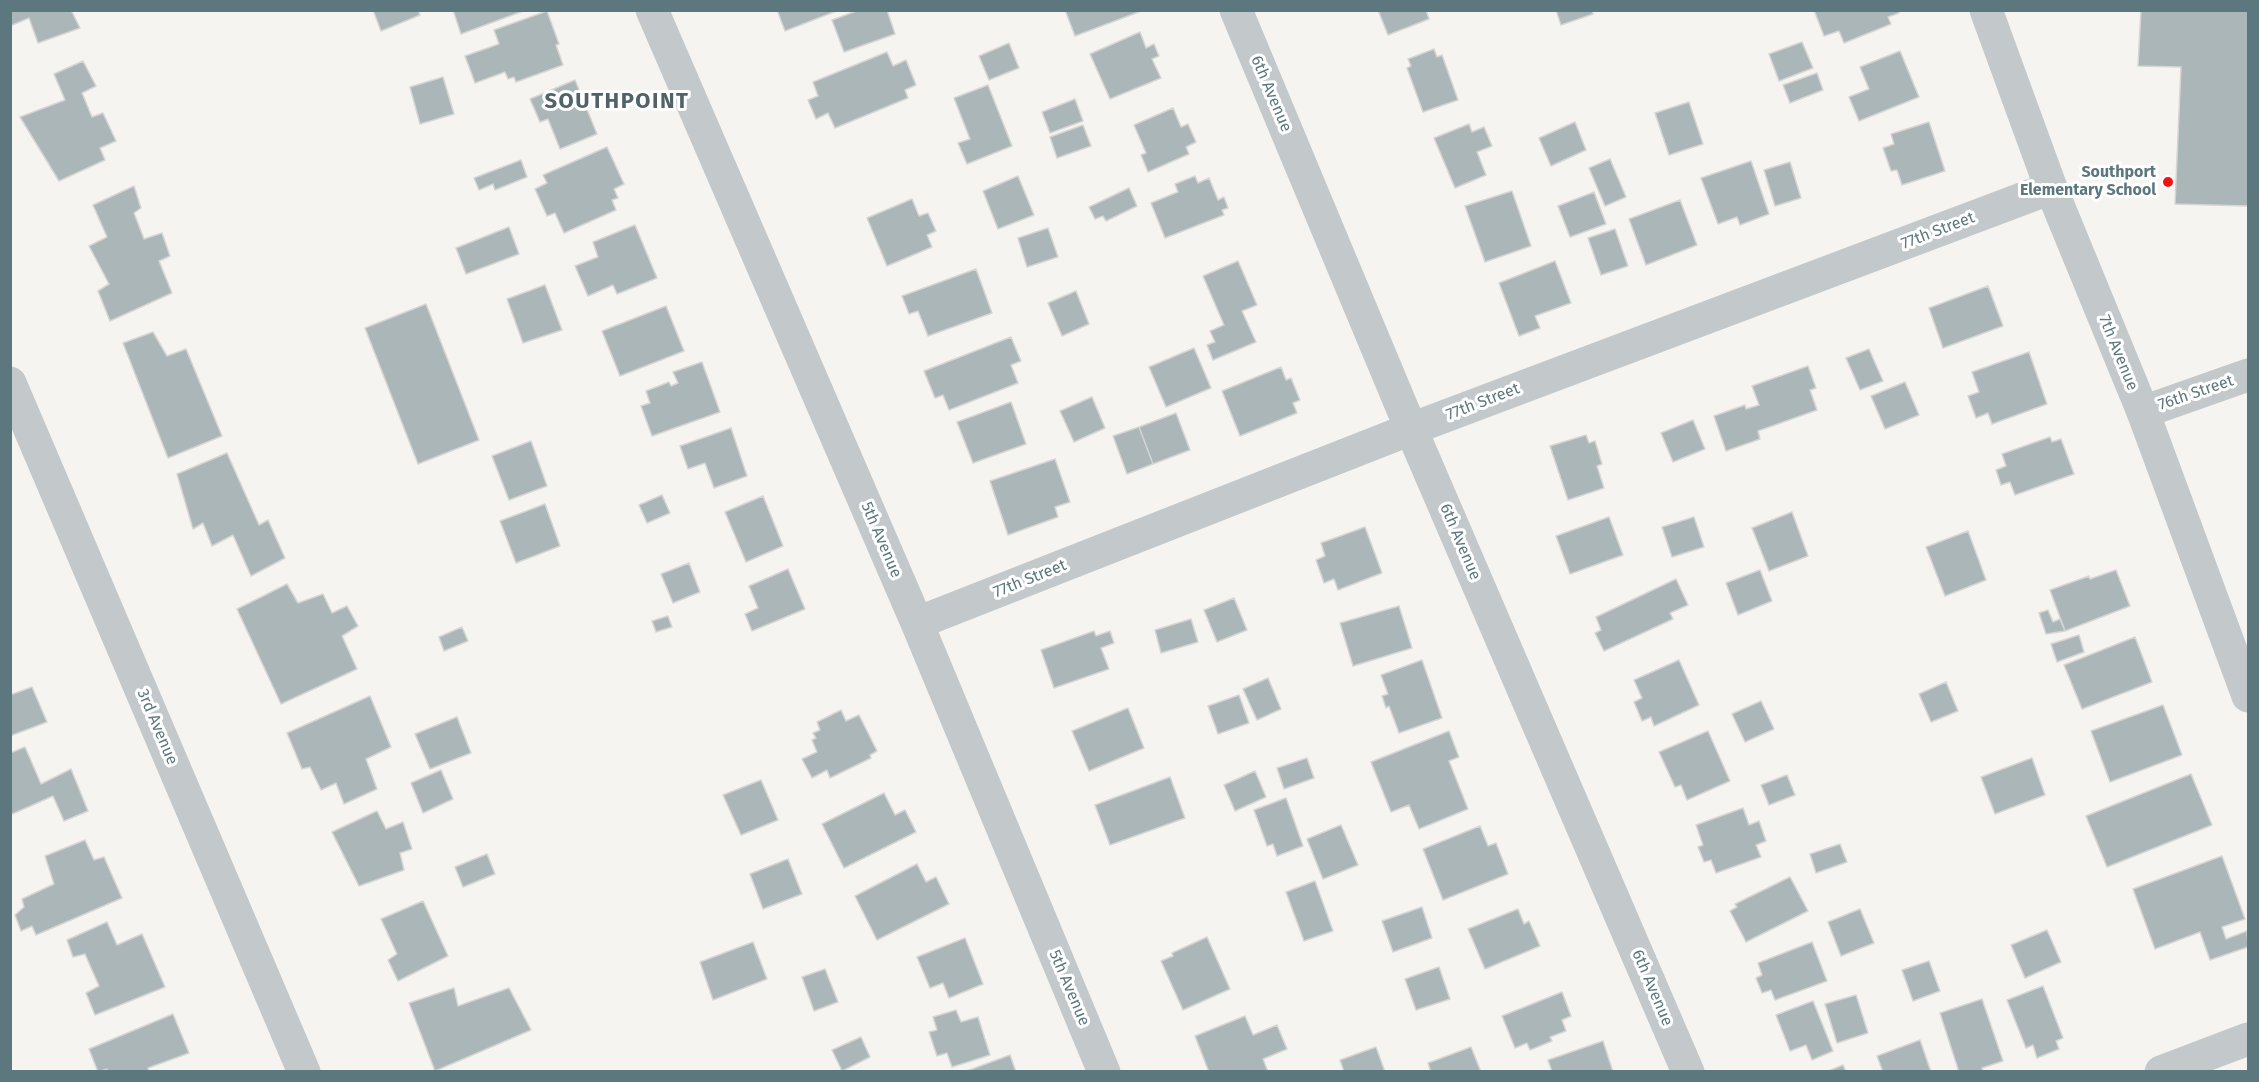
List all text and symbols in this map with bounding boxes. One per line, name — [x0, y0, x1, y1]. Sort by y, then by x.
street label: 6th Avenue — [1246, 53, 1296, 135]
district label: SOUTHPOINT — [545, 89, 689, 115]
place label: Southport Elementary School — [2020, 163, 2156, 201]
marker: Southport Elementary School — [2161, 175, 2175, 189]
street label: 77th Street — [1899, 208, 1977, 254]
street label: 7th Avenue — [2094, 313, 2142, 393]
street label: 76th Street — [2156, 371, 2236, 415]
street label: 77th Street — [1444, 379, 1522, 425]
street label: 5th Avenue — [856, 499, 906, 581]
street label: 6th Avenue — [1435, 501, 1485, 583]
street label: 77th Street — [991, 556, 1069, 602]
street label: 3rd Avenue — [132, 686, 182, 768]
street label: 5th Avenue — [1044, 947, 1094, 1029]
street label: 6th Avenue — [1627, 947, 1677, 1029]

